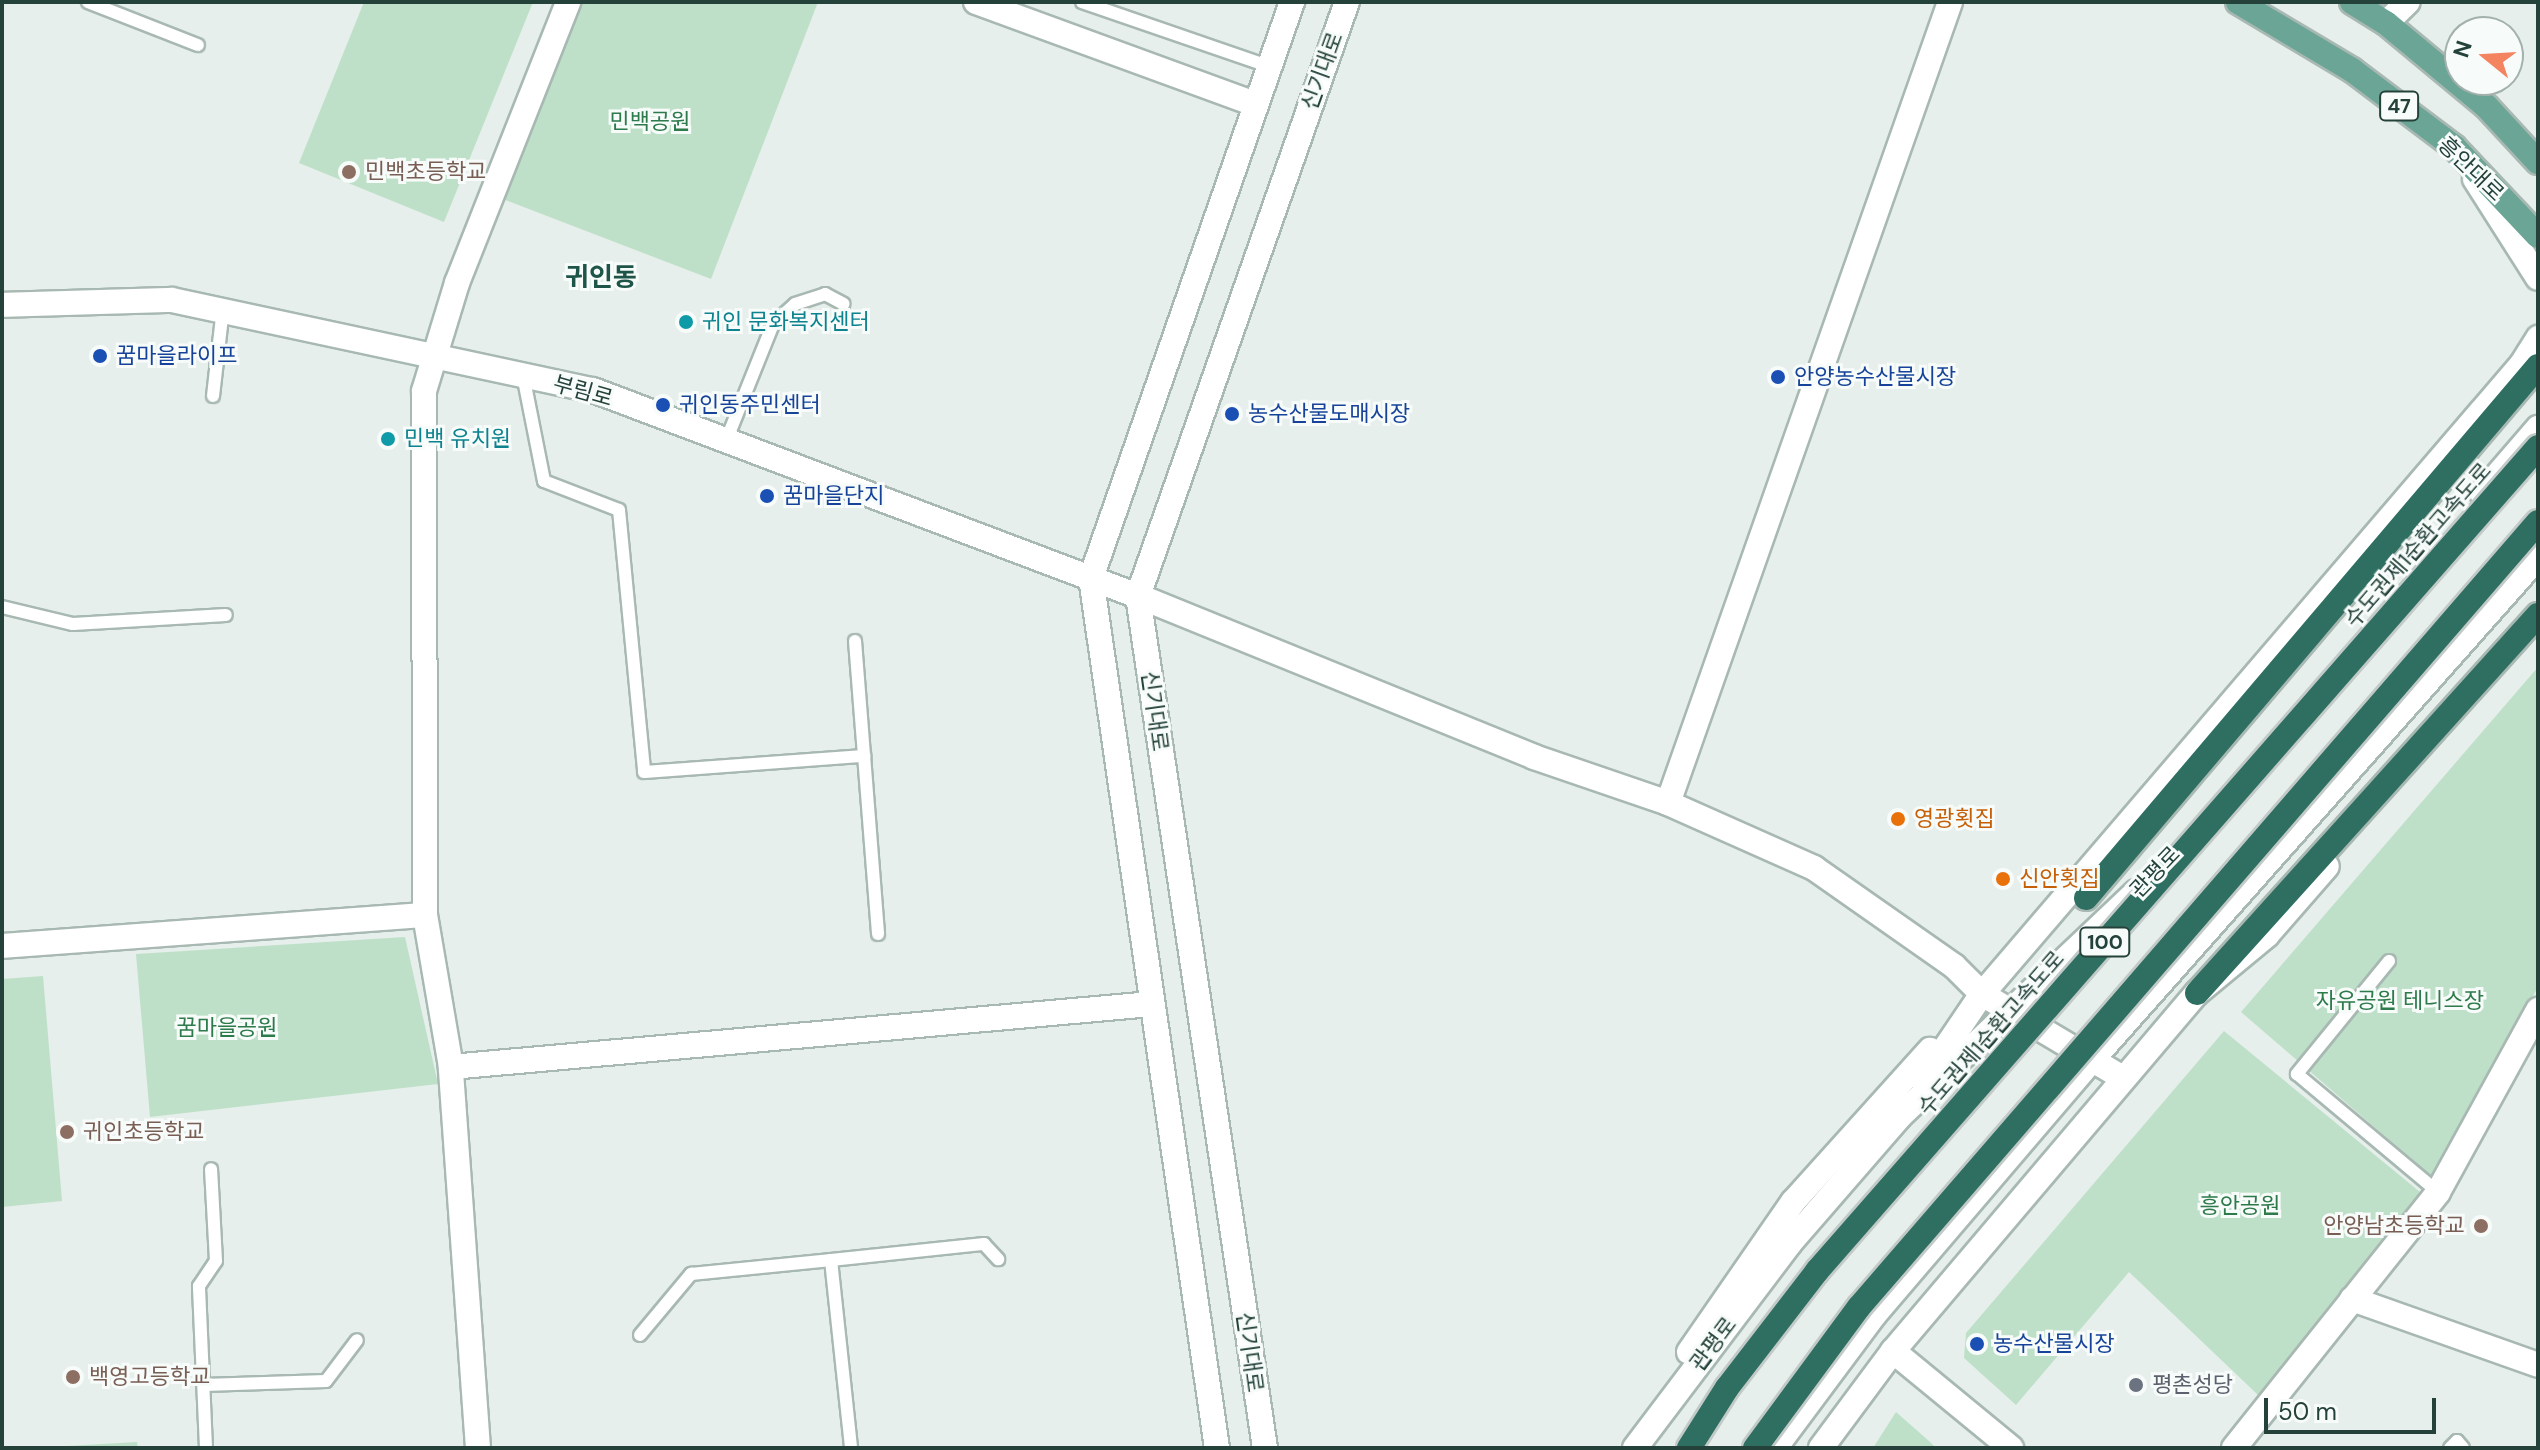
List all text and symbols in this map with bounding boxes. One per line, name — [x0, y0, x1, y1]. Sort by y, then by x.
north arrow — [2444, 16, 2524, 96]
street label: 신기대로 — [1296, 28, 1348, 114]
text: N — [2446, 37, 2479, 61]
road number: 47 — [2379, 90, 2419, 122]
park label: 민백공원 — [610, 109, 690, 135]
street label: 흥안대로 — [2433, 131, 2509, 207]
place label: 민백초등학교 — [365, 159, 486, 185]
marker: 민백초등학교 — [340, 163, 358, 181]
district label: 귀인동 — [565, 262, 637, 294]
place label: 귀인 문화복지센터 — [702, 309, 870, 335]
marker: 귀인 문화복지센터 — [677, 313, 695, 331]
place label: 꿈마을라이프 — [116, 343, 237, 369]
marker: 꿈마을라이프 — [91, 347, 109, 365]
place label: 안양농수산물시장 — [1794, 364, 1956, 390]
marker: 안양농수산물시장 — [1769, 368, 1787, 386]
street label: 부림로 — [550, 370, 616, 412]
place label: 귀인동주민센터 — [679, 392, 821, 418]
marker: 귀인동주민센터 — [654, 396, 672, 414]
place label: 농수산물도매시장 — [1248, 401, 1410, 427]
marker: 농수산물도매시장 — [1223, 405, 1241, 423]
place label: 민백 유치원 — [404, 426, 511, 452]
marker: 민백 유치원 — [379, 430, 397, 448]
street label: 수도권제1순환고속도로 — [2339, 457, 2497, 633]
place label: 꿈마을단지 — [783, 483, 884, 509]
marker: 꿈마을단지 — [758, 487, 776, 505]
street label: 신기대로 — [1136, 669, 1174, 753]
place label: 영광횟집 — [1914, 806, 1995, 832]
marker: 영광횟집 — [1889, 810, 1907, 828]
street label: 관평로 — [2124, 841, 2186, 903]
place label: 신안횟집 — [2019, 866, 2100, 892]
marker: 신안횟집 — [1994, 870, 2012, 888]
road number: 100 — [2079, 926, 2131, 958]
street label: 수도권제1순환고속도로 — [1912, 945, 2070, 1121]
park label: 자유공원 테니스장 — [2316, 988, 2484, 1014]
park label: 꿈마을공원 — [176, 1015, 278, 1041]
place label: 귀인초등학교 — [83, 1119, 204, 1145]
marker: 귀인초등학교 — [58, 1123, 76, 1141]
park label: 흥안공원 — [2200, 1193, 2280, 1219]
place label: 안양남초등학교 — [2323, 1213, 2465, 1239]
marker: 안양남초등학교 — [2472, 1217, 2490, 1235]
street label: 신기대로 — [1231, 1310, 1269, 1394]
street label: 관평로 — [1684, 1312, 1742, 1376]
place label: 농수산물시장 — [1993, 1331, 2114, 1357]
marker: 농수산물시장 — [1968, 1335, 1986, 1353]
place label: 백영고등학교 — [89, 1364, 210, 1390]
marker: 백영고등학교 — [64, 1368, 82, 1386]
place label: 평촌성당 — [2152, 1372, 2233, 1398]
marker: 평촌성당 — [2127, 1376, 2145, 1394]
scale bar — [2268, 1382, 2440, 1432]
text: 50 m — [2278, 1396, 2337, 1427]

